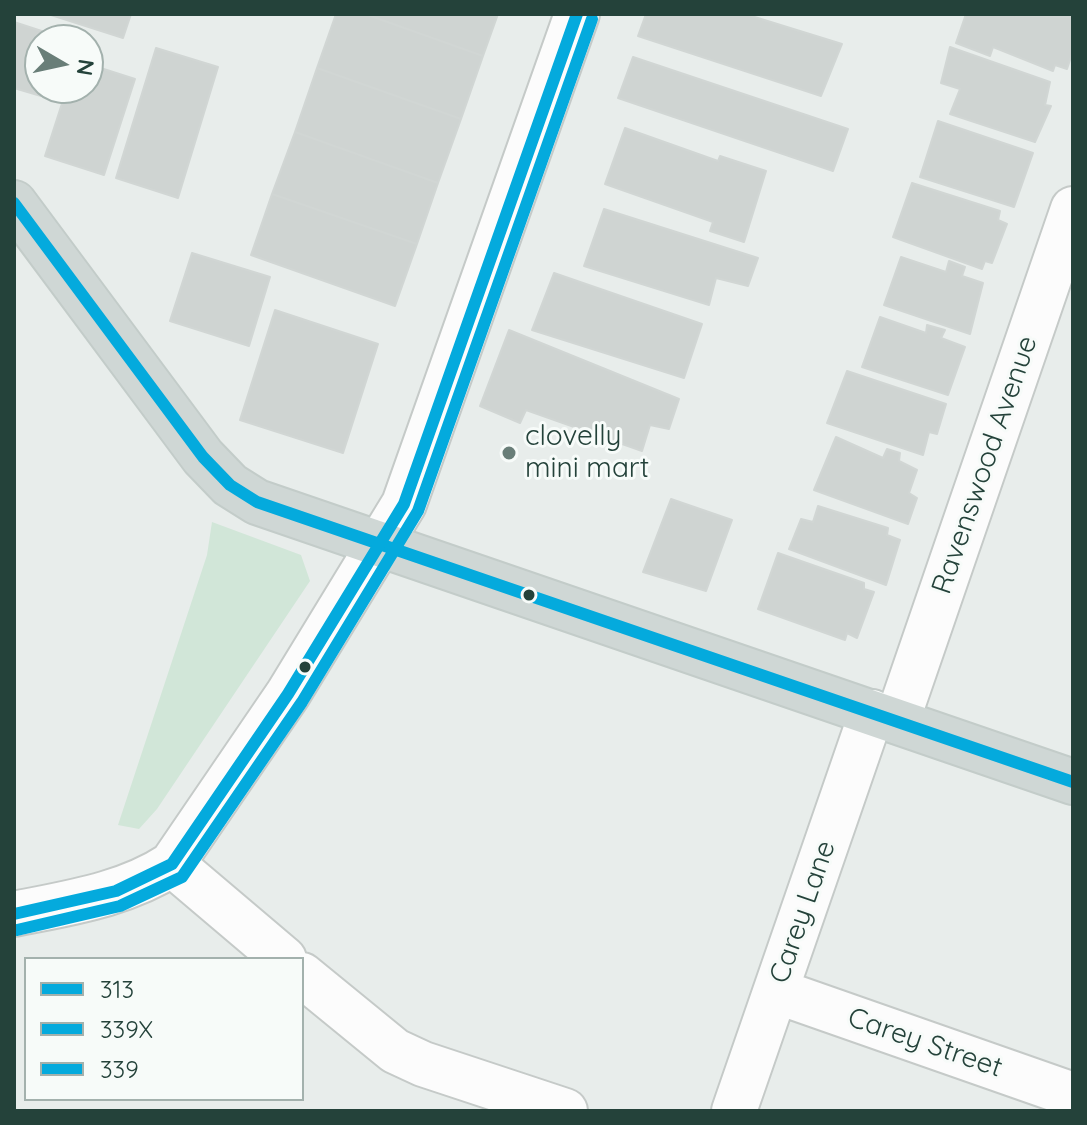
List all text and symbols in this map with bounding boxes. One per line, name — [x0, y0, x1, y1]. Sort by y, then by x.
north arrow — [24, 24, 104, 104]
text: N — [71, 57, 101, 78]
street label: Ravenswood Avenue — [925, 332, 1045, 598]
place label: clovelly mini mart — [525, 420, 649, 486]
marker: clovelly mini mart — [500, 444, 518, 462]
unlabelled marker — [521, 587, 537, 603]
unlabelled marker — [297, 659, 313, 675]
street label: Carey Lane — [763, 836, 843, 988]
legend — [24, 957, 304, 1101]
text: 313 — [100, 974, 134, 1004]
street label: Carey Street — [843, 1001, 1007, 1085]
text: 339X — [100, 1014, 153, 1044]
text: 339 — [100, 1054, 139, 1084]

